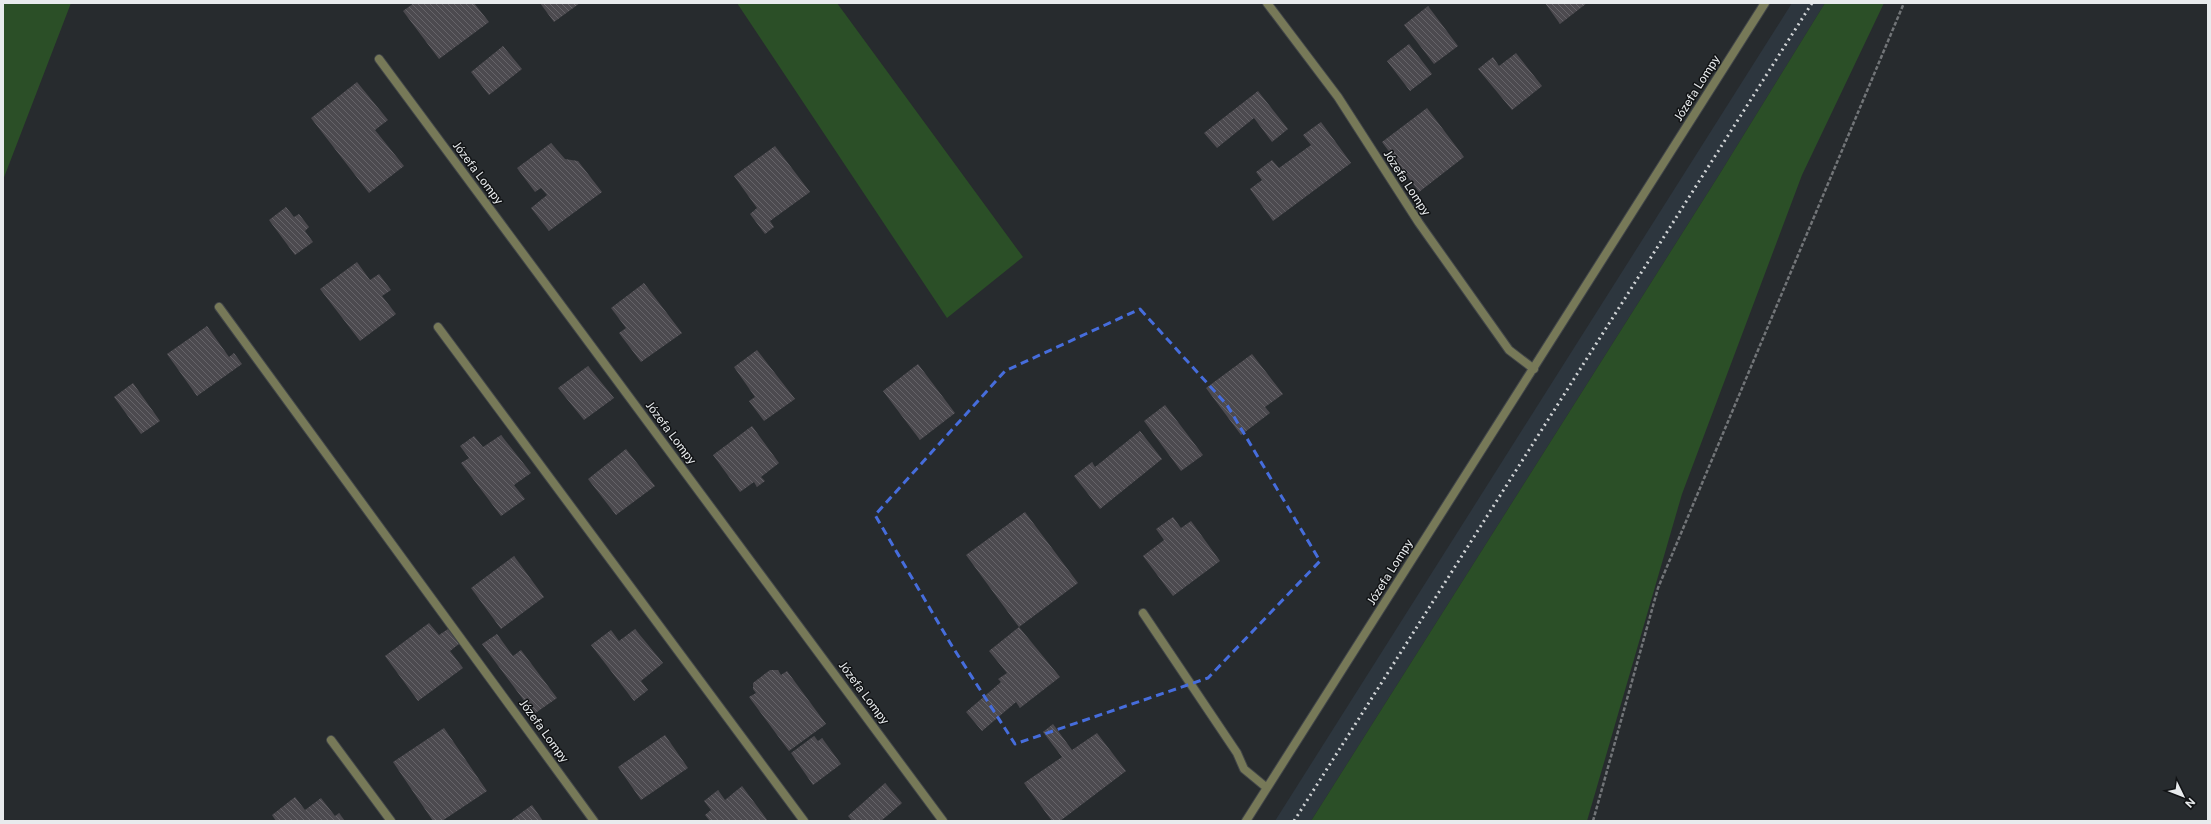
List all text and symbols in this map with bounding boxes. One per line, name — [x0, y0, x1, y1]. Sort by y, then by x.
street label: Józefa Lompy — [1671, 52, 1723, 124]
street label: Józefa Lompy — [450, 139, 507, 208]
street label: Józefa Lompy — [1381, 148, 1434, 219]
street label: Józefa Lompy — [643, 399, 700, 468]
street label: Józefa Lompy — [1364, 536, 1416, 608]
street label: Józefa Lompy — [836, 659, 893, 728]
street label: Józefa Lompy — [516, 696, 572, 766]
north arrow — [2163, 776, 2203, 816]
text: N — [2183, 796, 2198, 810]

